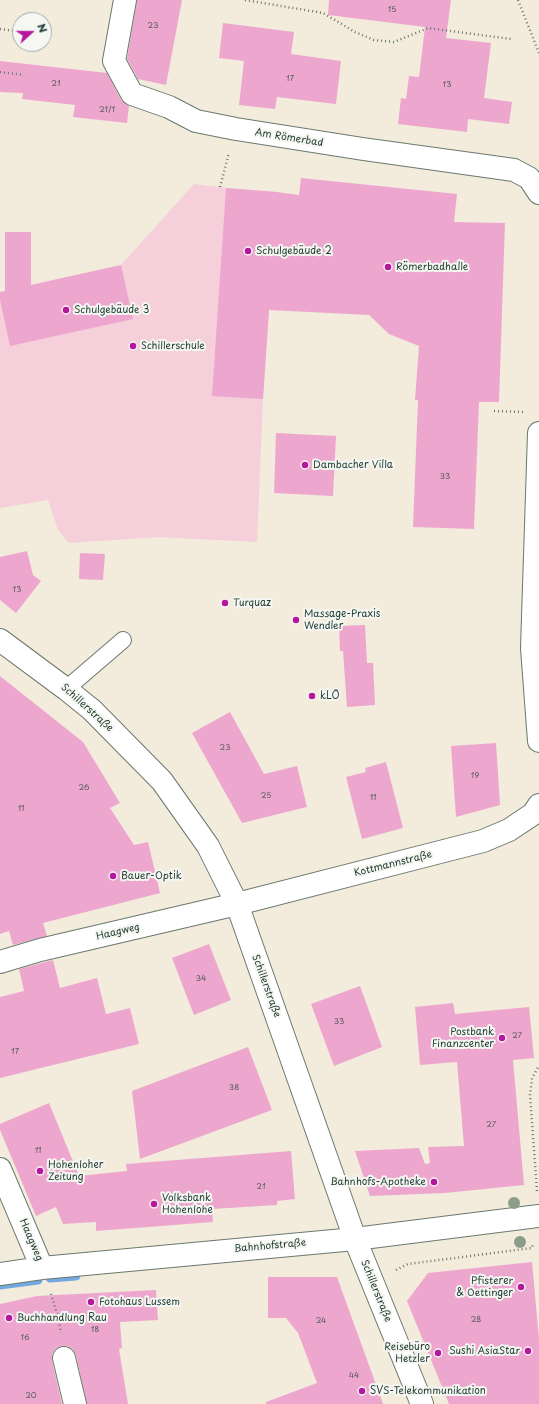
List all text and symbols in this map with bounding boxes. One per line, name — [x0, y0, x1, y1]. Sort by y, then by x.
house number: 15 — [388, 5, 396, 15]
north arrow — [12, 12, 52, 52]
text: N — [33, 21, 52, 35]
house number: 23 — [148, 21, 158, 31]
house number: 17 — [286, 74, 294, 84]
house number: 21 — [51, 79, 61, 89]
house number: 13 — [443, 80, 451, 90]
house number: 21/1 — [99, 105, 115, 115]
street label: Am Römerbad — [254, 127, 324, 149]
place label: Schulgebäude 2 — [256, 245, 332, 257]
marker: Schulgebäude 2 — [243, 246, 253, 256]
place label: Römerbadhalle — [396, 261, 468, 273]
marker: Römerbadhalle — [383, 262, 393, 272]
place label: Schulgebäude 3 — [74, 304, 149, 316]
marker: Schulgebäude 3 — [61, 305, 71, 315]
place label: Schillerschule — [141, 340, 205, 352]
marker: Schillerschule — [128, 341, 138, 351]
place label: Dambacher Villa — [313, 459, 393, 471]
marker: Dambacher Villa — [300, 460, 310, 470]
house number: 33 — [440, 472, 450, 482]
house number: 13 — [13, 585, 21, 595]
place label: Turquaz — [233, 597, 271, 609]
marker: Turquaz — [220, 598, 230, 608]
place label: Massage-Praxis Wendler — [304, 608, 380, 632]
marker: Massage-Praxis Wendler — [291, 615, 301, 625]
street label: Schillerstraße — [58, 681, 116, 735]
place label: kLÖ — [320, 690, 340, 702]
marker: kLÖ — [307, 691, 317, 701]
house number: 23 — [220, 743, 230, 753]
house number: 19 — [471, 771, 479, 781]
house number: 26 — [79, 783, 89, 793]
house number: 25 — [261, 791, 271, 801]
house number: 11 — [370, 793, 376, 803]
house number: 11 — [18, 804, 24, 814]
street label: Kottmannstraße — [353, 849, 433, 879]
place label: Bauer-Optik — [121, 870, 182, 882]
marker: Bauer-Optik — [108, 871, 118, 881]
street label: Haagweg — [95, 921, 141, 943]
street label: Schillerstraße — [249, 953, 283, 1019]
house number: 34 — [196, 974, 206, 984]
house number: 33 — [334, 1017, 344, 1027]
place label: Postbank Finanzcenter — [432, 1026, 494, 1050]
house number: 27 — [512, 1031, 522, 1041]
marker: Postbank Finanzcenter — [497, 1033, 507, 1043]
house number: 17 — [11, 1047, 19, 1057]
house number: 38 — [229, 1083, 239, 1093]
house number: 27 — [486, 1120, 496, 1130]
house number: 11 — [35, 1146, 41, 1156]
place label: Hohenloher Zeitung — [48, 1159, 103, 1182]
marker: Hohenloher Zeitung — [35, 1166, 45, 1176]
place label: Bahnhofs-Apotheke — [330, 1176, 426, 1188]
marker: Bahnhofs-Apotheke — [429, 1177, 439, 1187]
house number: 21 — [256, 1182, 266, 1192]
place label: Volksbank Hohenlohe — [162, 1192, 213, 1216]
marker: Volksbank Hohenlohe — [149, 1199, 159, 1209]
street label: Haagweg — [17, 1217, 45, 1263]
street label: Bahnhofstraße — [233, 1237, 307, 1255]
street label: Schillerstraße — [358, 1258, 394, 1324]
place label: Pfisterer & Oettinger — [456, 1275, 513, 1298]
marker: Pfisterer & Oettinger — [516, 1282, 526, 1292]
place label: Fotohaus Lussem — [99, 1296, 180, 1308]
marker: Fotohaus Lussem — [86, 1297, 96, 1307]
place label: Buchhandlung Rau — [17, 1312, 107, 1324]
marker: Buchhandlung Rau — [4, 1313, 14, 1323]
house number: 28 — [471, 1315, 481, 1325]
house number: 24 — [316, 1316, 326, 1326]
house number: 18 — [91, 1325, 99, 1335]
house number: 16 — [20, 1333, 30, 1343]
place label: Reisebüro Hetzler — [384, 1341, 430, 1364]
place label: Sushi AsiaStar — [449, 1345, 520, 1357]
marker: Sushi AsiaStar — [523, 1346, 533, 1356]
marker: Reisebüro Hetzler — [433, 1348, 443, 1358]
house number: 44 — [349, 1371, 359, 1381]
place label: SVS-Telekommunikation — [370, 1385, 486, 1397]
marker: SVS-Telekommunikation — [357, 1386, 367, 1396]
house number: 20 — [25, 1391, 37, 1401]

